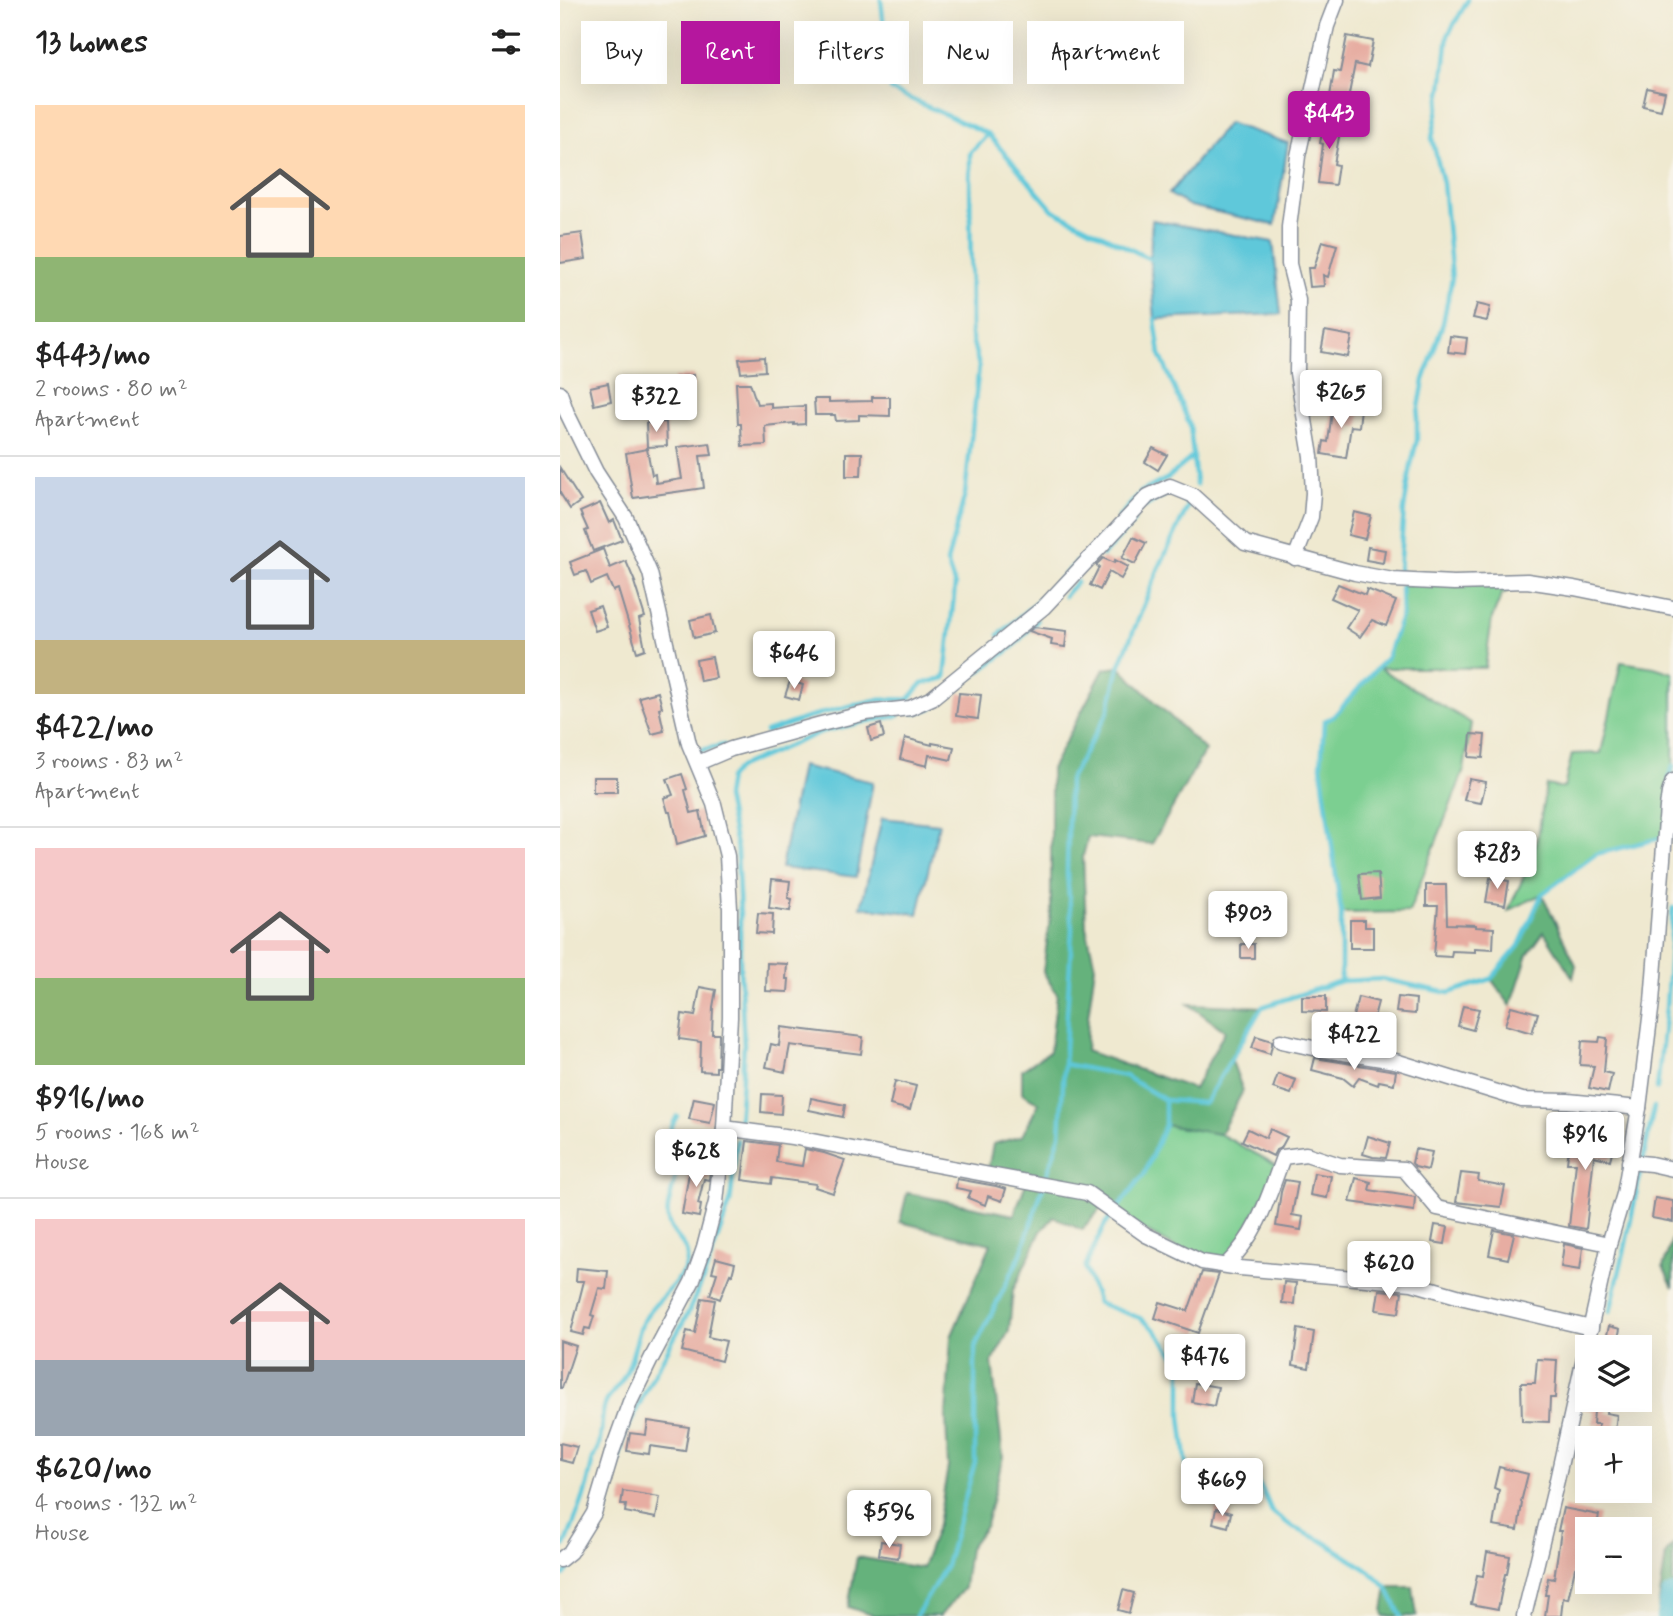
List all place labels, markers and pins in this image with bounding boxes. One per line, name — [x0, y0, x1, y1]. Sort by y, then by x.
pin: $443 — [1288, 92, 1370, 151]
pin: $265 — [1300, 370, 1382, 430]
pin: $322 — [615, 374, 697, 434]
pin: $646 — [753, 632, 835, 691]
pin: $283 — [1456, 832, 1538, 891]
pin: $903 — [1207, 892, 1289, 951]
pin: $422 — [1313, 1012, 1395, 1072]
pin: $916 — [1544, 1112, 1626, 1172]
pin: $628 — [655, 1130, 737, 1189]
pin: $620 — [1348, 1242, 1430, 1301]
pin: $476 — [1164, 1334, 1246, 1394]
pin: $669 — [1181, 1458, 1263, 1518]
pin: $596 — [848, 1490, 930, 1550]

